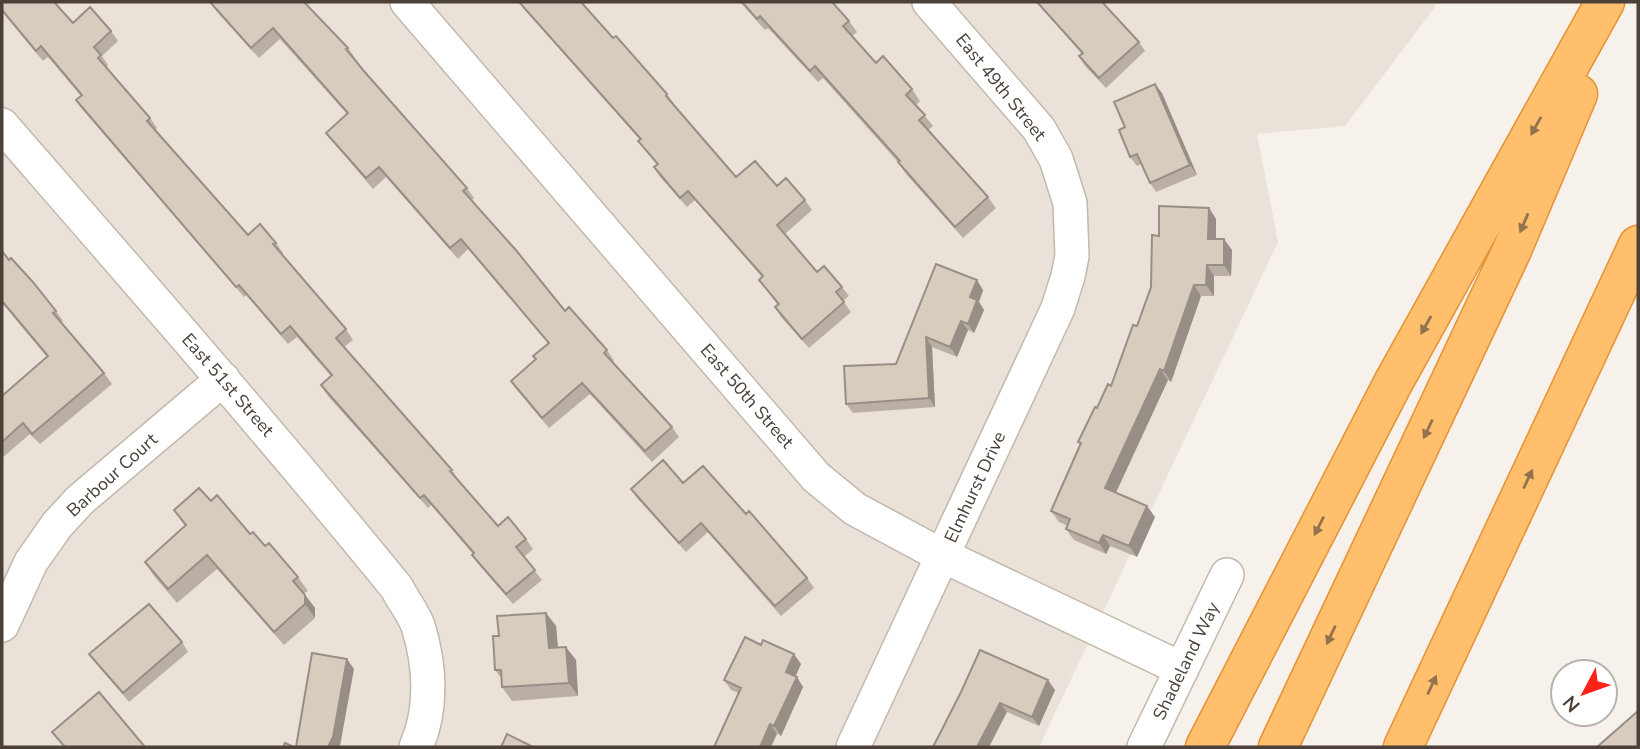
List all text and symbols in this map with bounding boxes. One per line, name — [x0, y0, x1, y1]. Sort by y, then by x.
street label: East 49th Street — [950, 28, 1052, 146]
one-way arrow — [1530, 116, 1542, 135]
one-way arrow — [1518, 212, 1529, 233]
one-way arrow — [1420, 315, 1432, 334]
street label: East 51st Street — [176, 328, 280, 442]
street label: East 50th Street — [695, 339, 800, 454]
one-way arrow — [1422, 419, 1434, 439]
street label: Barbour Court — [61, 427, 163, 522]
street label: Elmhurst Drive — [939, 428, 1011, 546]
one-way arrow — [1523, 469, 1534, 489]
one-way arrow — [1314, 516, 1325, 536]
street label: Shadeland Way — [1147, 597, 1225, 724]
one-way arrow — [1325, 625, 1337, 645]
north arrow — [1549, 658, 1619, 728]
one-way arrow — [1426, 675, 1438, 695]
text: N — [1557, 690, 1586, 717]

